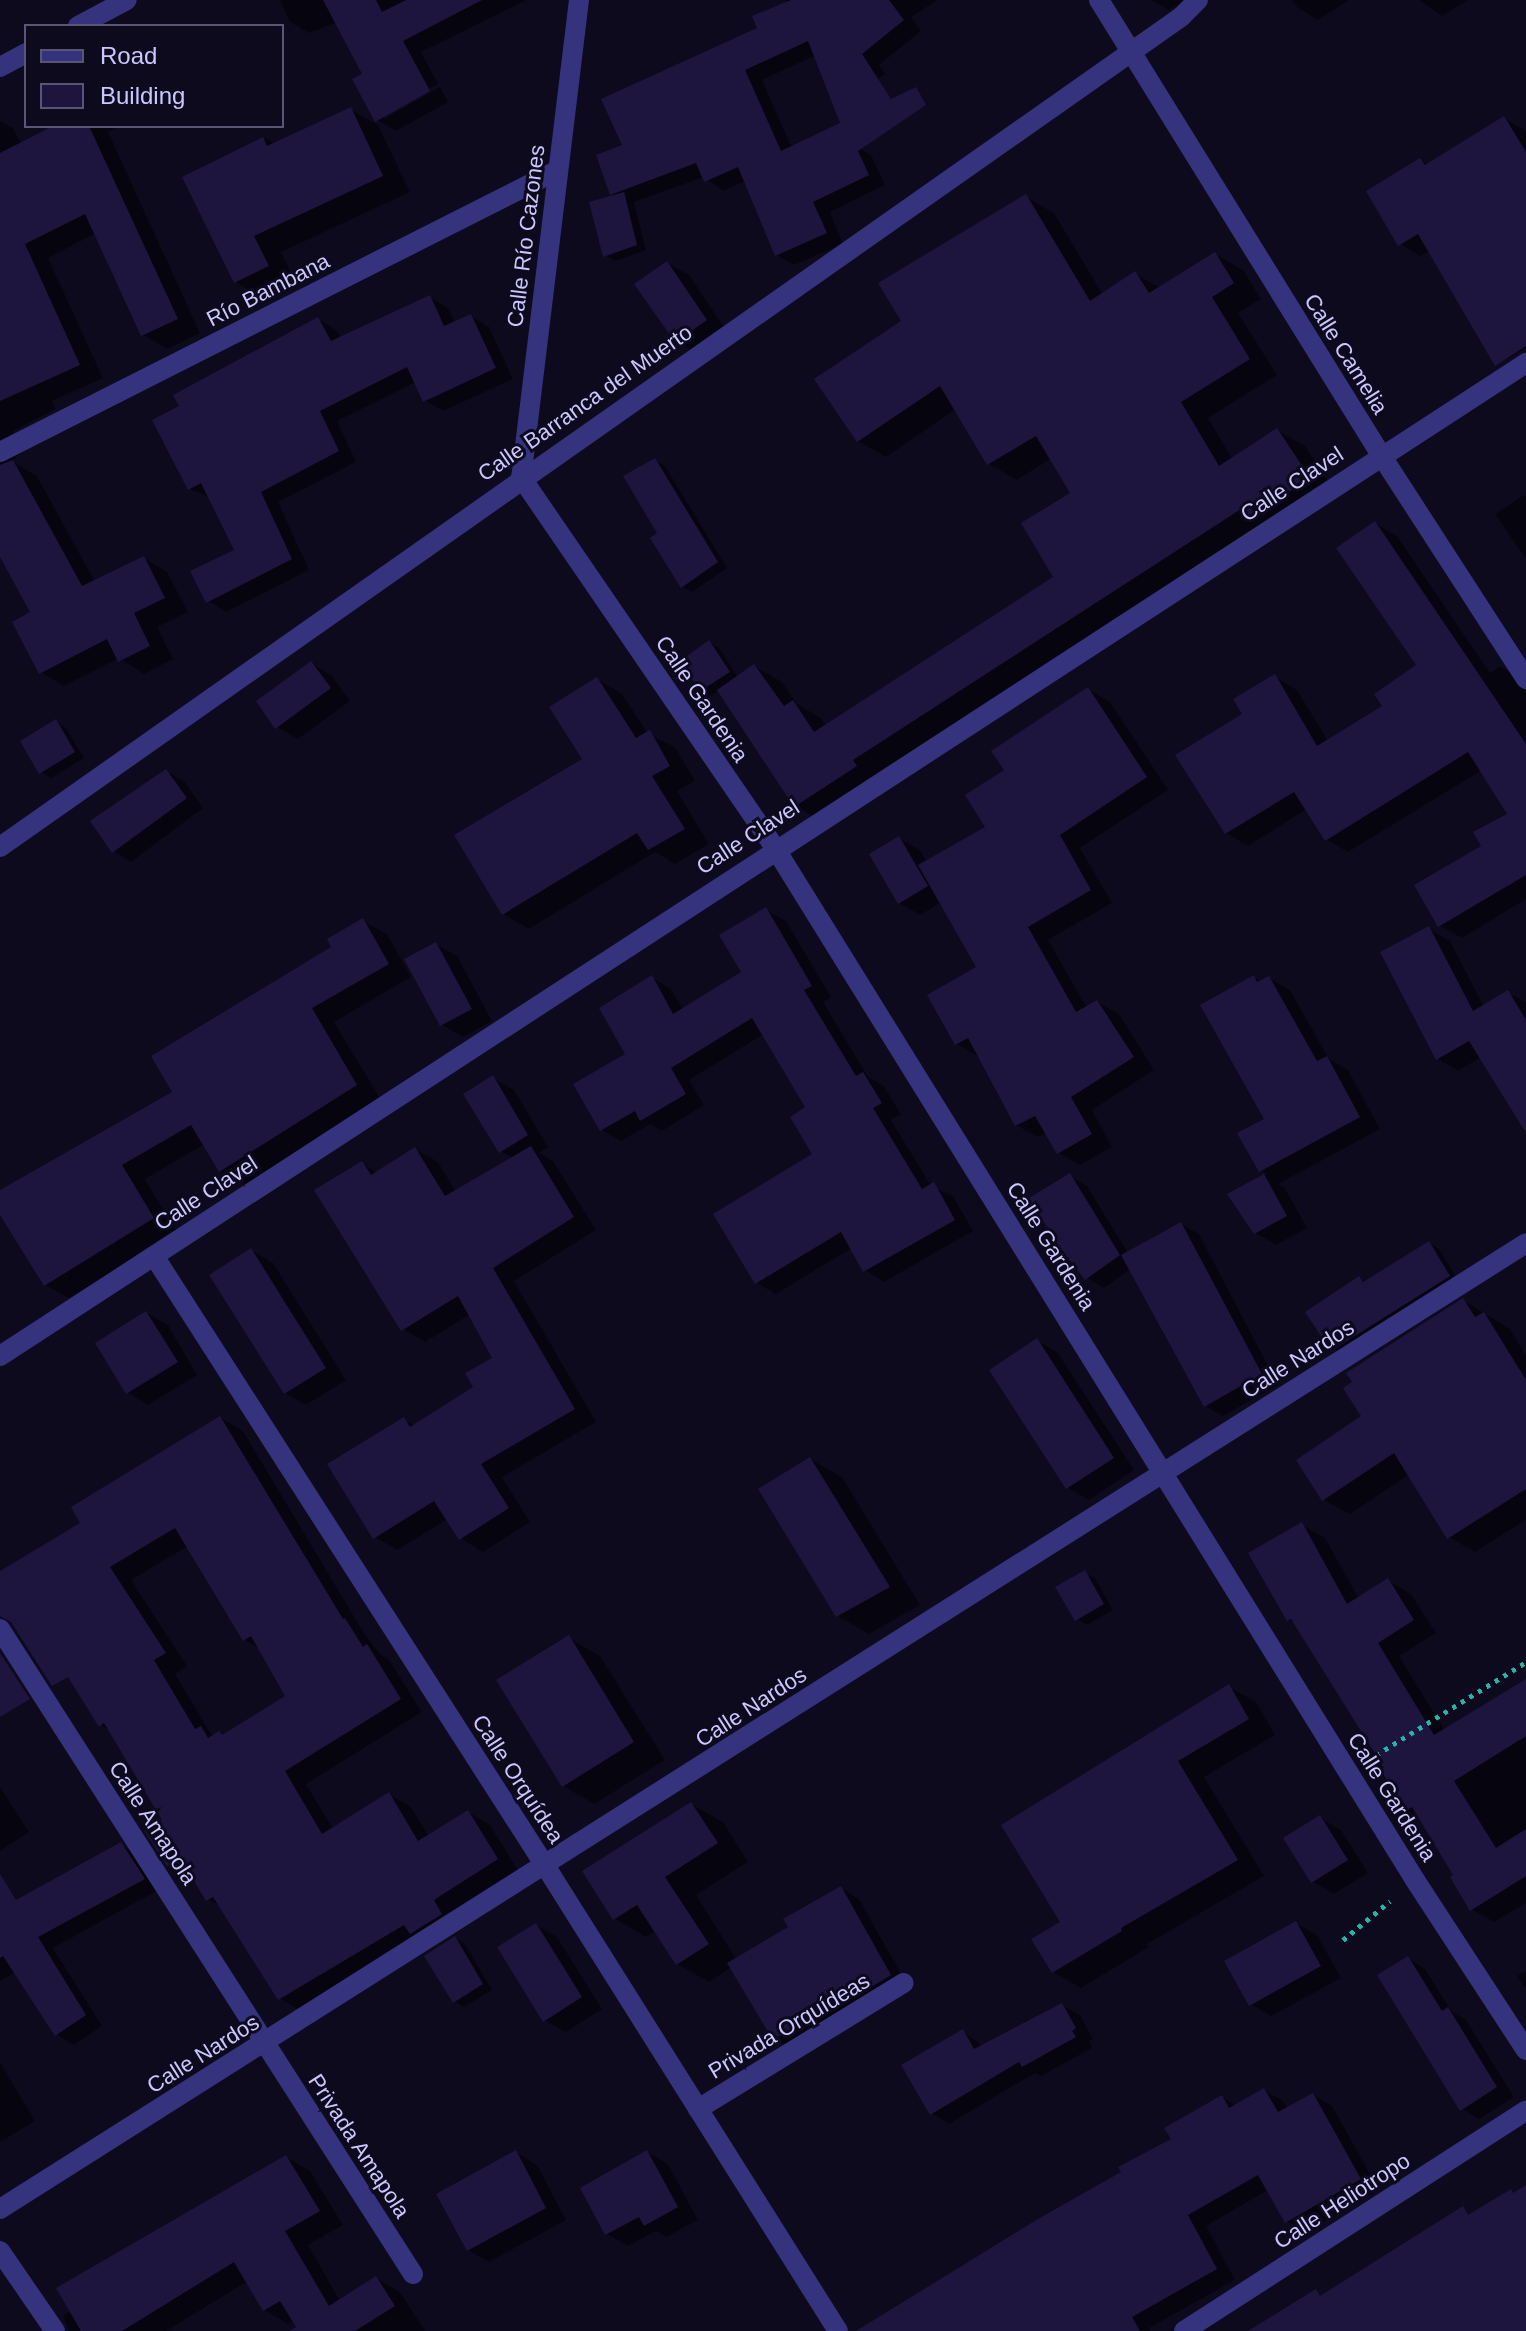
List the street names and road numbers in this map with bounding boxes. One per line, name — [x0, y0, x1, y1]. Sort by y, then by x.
street label: Calle Río Cazones — [502, 143, 550, 329]
street label: Río Bambana — [202, 248, 334, 332]
street label: Calle Camelia — [1299, 289, 1393, 419]
street label: Calle Barranca del Muerto — [473, 319, 697, 487]
street label: Calle Clavel — [1236, 441, 1348, 527]
street label: Calle Gardenia — [650, 631, 754, 767]
street label: Calle Clavel — [692, 794, 804, 880]
street label: Calle Clavel — [150, 1150, 262, 1236]
street label: Calle Gardenia — [1001, 1177, 1101, 1315]
street label: Calle Nardos — [1237, 1314, 1359, 1404]
street label: Calle Nardos — [690, 1661, 812, 1753]
street label: Calle Orquídea — [467, 1710, 569, 1848]
street label: Calle Gardenia — [1342, 1728, 1442, 1866]
street label: Calle Amapola — [103, 1756, 203, 1890]
street label: Privada Orquídeas — [704, 1967, 874, 2085]
street label: Calle Nardos — [142, 2009, 264, 2099]
street label: Privada Amapola — [302, 2069, 416, 2223]
street label: Calle Heliotropo — [1269, 2147, 1415, 2255]

